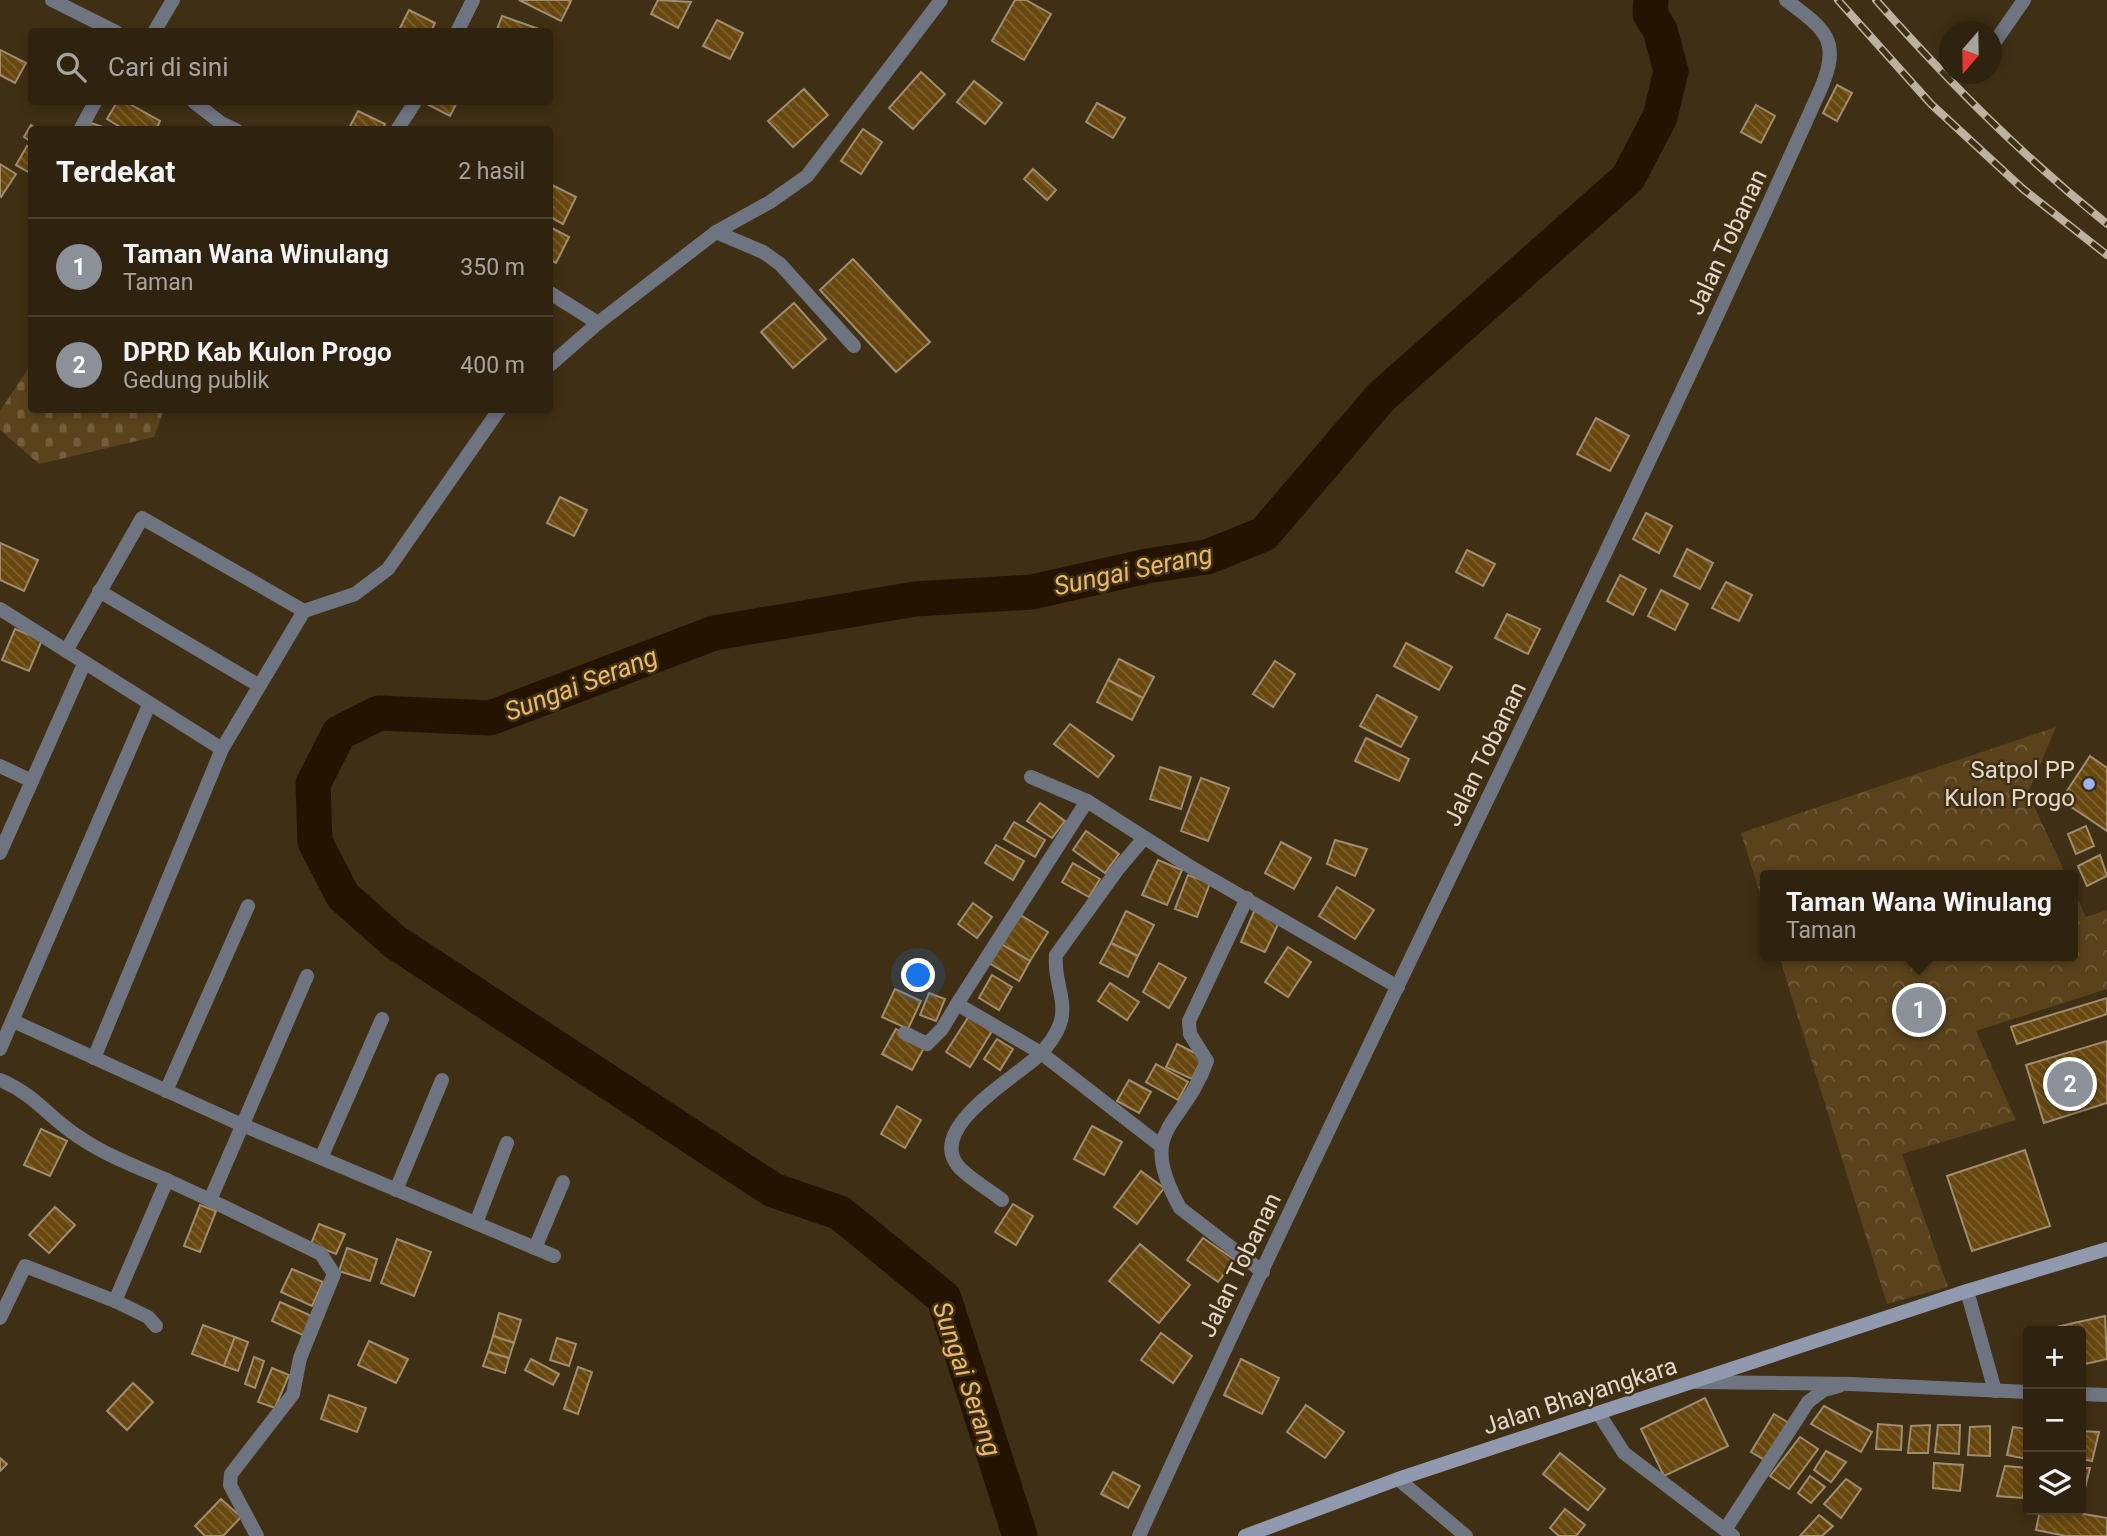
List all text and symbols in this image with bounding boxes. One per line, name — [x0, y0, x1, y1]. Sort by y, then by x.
north arrow — [1939, 21, 2002, 84]
search box — [28, 28, 553, 105]
icon: search — [52, 48, 90, 86]
text: Cari di sini — [108, 52, 229, 82]
text: Terdekat — [56, 154, 175, 189]
text: 2 hasil — [458, 158, 525, 185]
street label: Jalan Tobanan — [1681, 165, 1773, 319]
text: Taman Wana Winulang — [123, 239, 389, 269]
text: 1 — [72, 254, 86, 281]
text: 350 m — [460, 254, 525, 281]
text: Taman — [123, 269, 193, 296]
text: DPRD Kab Kulon Progo — [123, 337, 392, 367]
text: 2 — [72, 352, 86, 379]
text: 400 m — [460, 352, 525, 379]
text: Gedung publik — [123, 367, 269, 394]
water label: Sungai Serang — [1051, 539, 1215, 601]
water label: Sungai Serang — [500, 641, 662, 727]
street label: Jalan Tobanan — [1438, 677, 1532, 831]
place label: Satpol PP Kulon Progo — [1944, 756, 2075, 812]
marker: Satpol PP Kulon Progo — [2081, 776, 2097, 792]
popup — [1760, 870, 2078, 961]
text: Taman Wana Winulang — [1786, 887, 2052, 917]
text: Taman — [1786, 917, 1856, 944]
your location — [901, 958, 935, 992]
pin: 1 — [1896, 984, 1942, 1036]
pin: 2 — [2047, 1058, 2093, 1110]
street label: Jalan Tobanan — [1193, 1188, 1287, 1342]
water label: Sungai Serang — [927, 1298, 1007, 1460]
map controls — [2023, 1326, 2086, 1515]
button: + — [2023, 1326, 2086, 1389]
street label: Jalan Bhayangkara — [1479, 1351, 1681, 1441]
button: − — [2023, 1389, 2086, 1452]
button: layers — [2023, 1452, 2086, 1515]

